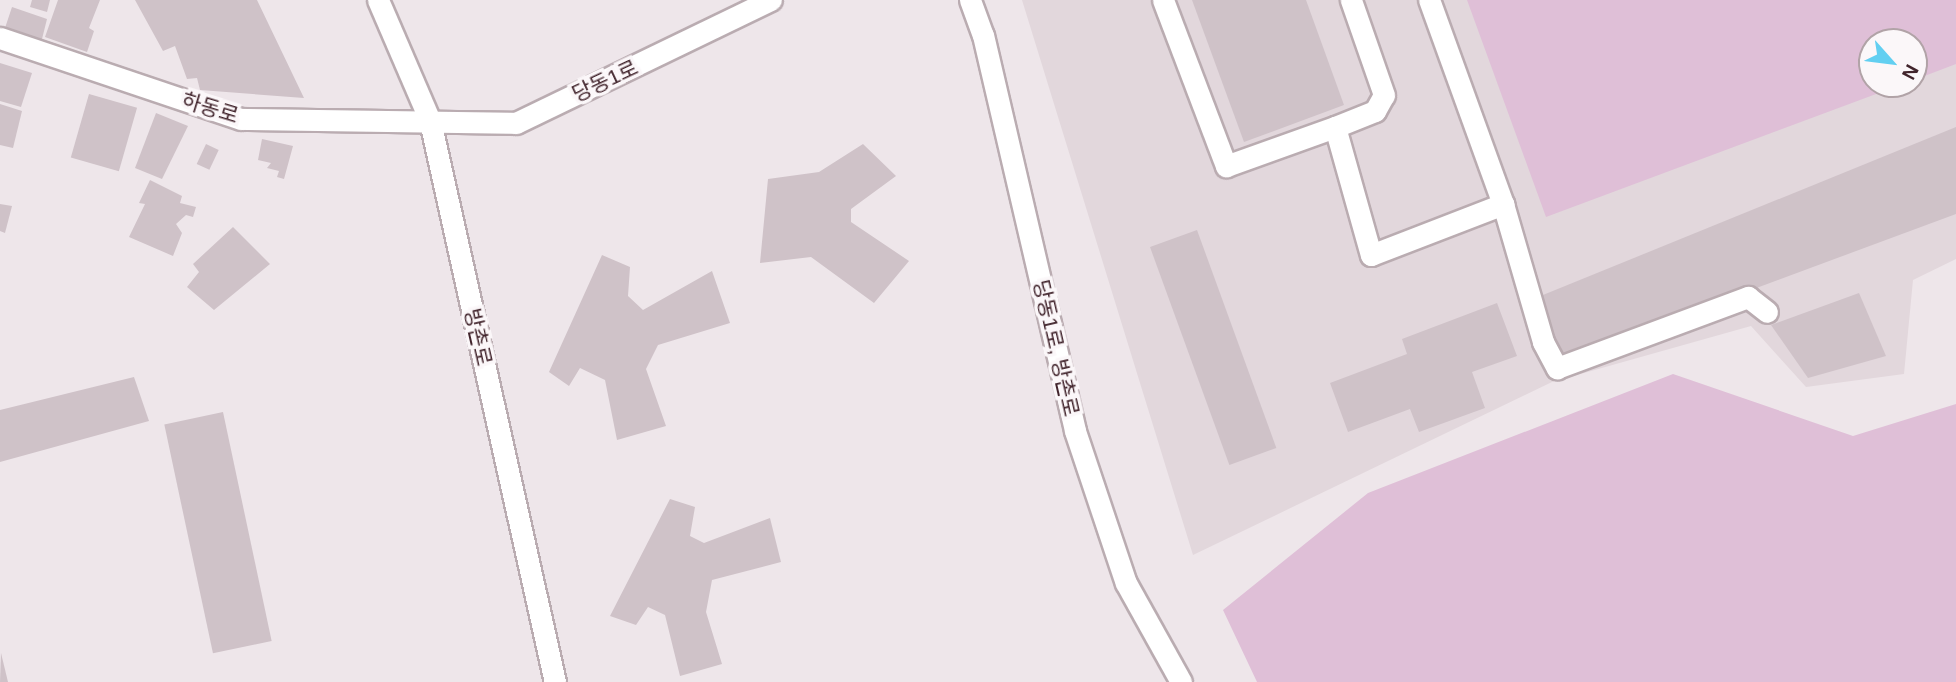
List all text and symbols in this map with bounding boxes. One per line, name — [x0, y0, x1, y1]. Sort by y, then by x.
north arrow — [1858, 28, 1928, 98]
street label: 당동1로 — [568, 55, 642, 107]
text: N — [1898, 61, 1923, 83]
street label: 하동로 — [179, 87, 241, 129]
street label: 당동1로, 방촌로 — [1028, 277, 1084, 419]
street label: 방촌로 — [459, 306, 497, 368]

